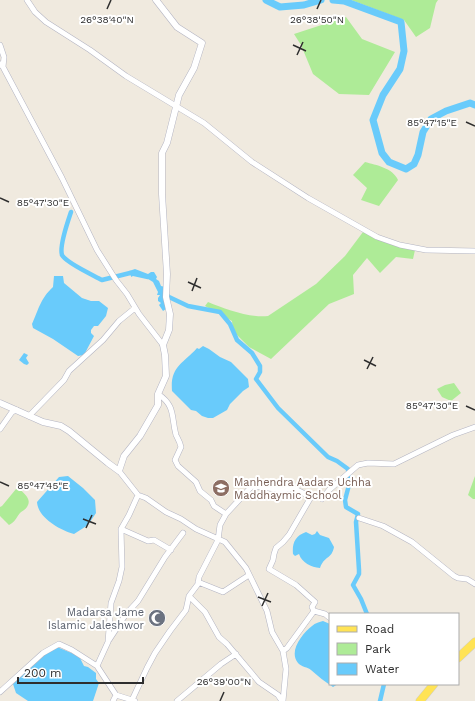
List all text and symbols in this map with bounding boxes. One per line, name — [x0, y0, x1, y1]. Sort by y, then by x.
text: 26°38'40"N — [80, 14, 134, 25]
text: 26°38'50"N — [290, 14, 344, 25]
text: 85°47'15"E — [407, 117, 457, 128]
text: 85°47'30"E — [17, 197, 69, 208]
text: 85°47'30"E — [406, 400, 458, 411]
place label: Manhendra Aadars Uchha Maddhaymic School — [234, 476, 371, 502]
school or university icon: Manhendra Aadars Uchha Maddhaymic School — [211, 478, 231, 498]
text: 85°47'45"E — [17, 480, 69, 491]
place label: Madarsa Jame Islamic Jaleshwor — [48, 606, 145, 632]
mosque icon: Madarsa Jame Islamic Jaleshwor — [147, 608, 167, 628]
legend — [329, 613, 459, 685]
text: Road — [365, 622, 394, 636]
text: Park — [365, 642, 391, 656]
scale bar — [18, 659, 143, 685]
text: Water — [365, 662, 400, 676]
text: 200 m — [24, 666, 61, 680]
text: 26°39'00"N — [197, 676, 251, 687]

